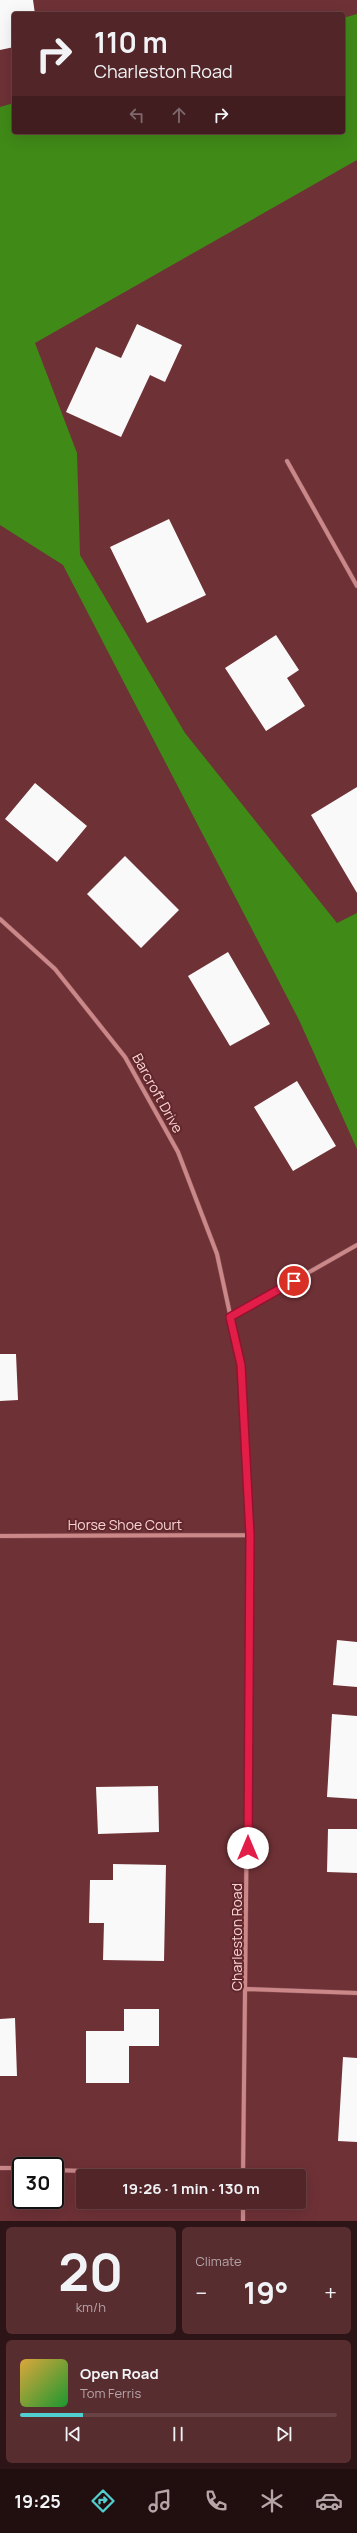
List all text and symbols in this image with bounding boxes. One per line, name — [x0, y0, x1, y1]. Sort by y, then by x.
text: 110 m — [94, 23, 168, 61]
icon: right — [28, 28, 80, 80]
text: Charleston Road — [94, 59, 233, 83]
icon: left — [126, 104, 148, 126]
icon: ahead — [168, 104, 190, 126]
icon: right — [210, 104, 232, 126]
street label: Barcroft Drive — [128, 1050, 188, 1136]
pin — [277, 1264, 311, 1298]
icon: arrive — [283, 1270, 305, 1292]
street label: Horse Shoe Court — [68, 1515, 183, 1534]
position arrow — [227, 1827, 269, 1869]
street label: Charleston Road — [227, 1883, 246, 1991]
speed limit sign: 30 — [12, 2157, 64, 2209]
text: 19:26 · 1 min · 130 m — [122, 2178, 260, 2199]
text: 20 — [58, 2236, 123, 2307]
text: Climate — [196, 2252, 242, 2270]
text: 19° — [243, 2272, 289, 2313]
text: − — [196, 2278, 207, 2308]
text: + — [324, 2278, 337, 2308]
text: km/h — [76, 2298, 106, 2316]
text: Open Road — [80, 2363, 159, 2384]
text: Tom Ferris — [80, 2384, 141, 2402]
icon: previous — [62, 2423, 84, 2445]
icon: pause — [167, 2423, 189, 2445]
icon: next — [273, 2423, 295, 2445]
icon: directions — [89, 2487, 117, 2515]
icon: music — [146, 2487, 174, 2515]
icon: phone — [202, 2487, 230, 2515]
icon: climate — [258, 2487, 286, 2515]
icon: car — [315, 2487, 343, 2515]
text: 19:25 — [14, 2489, 61, 2513]

